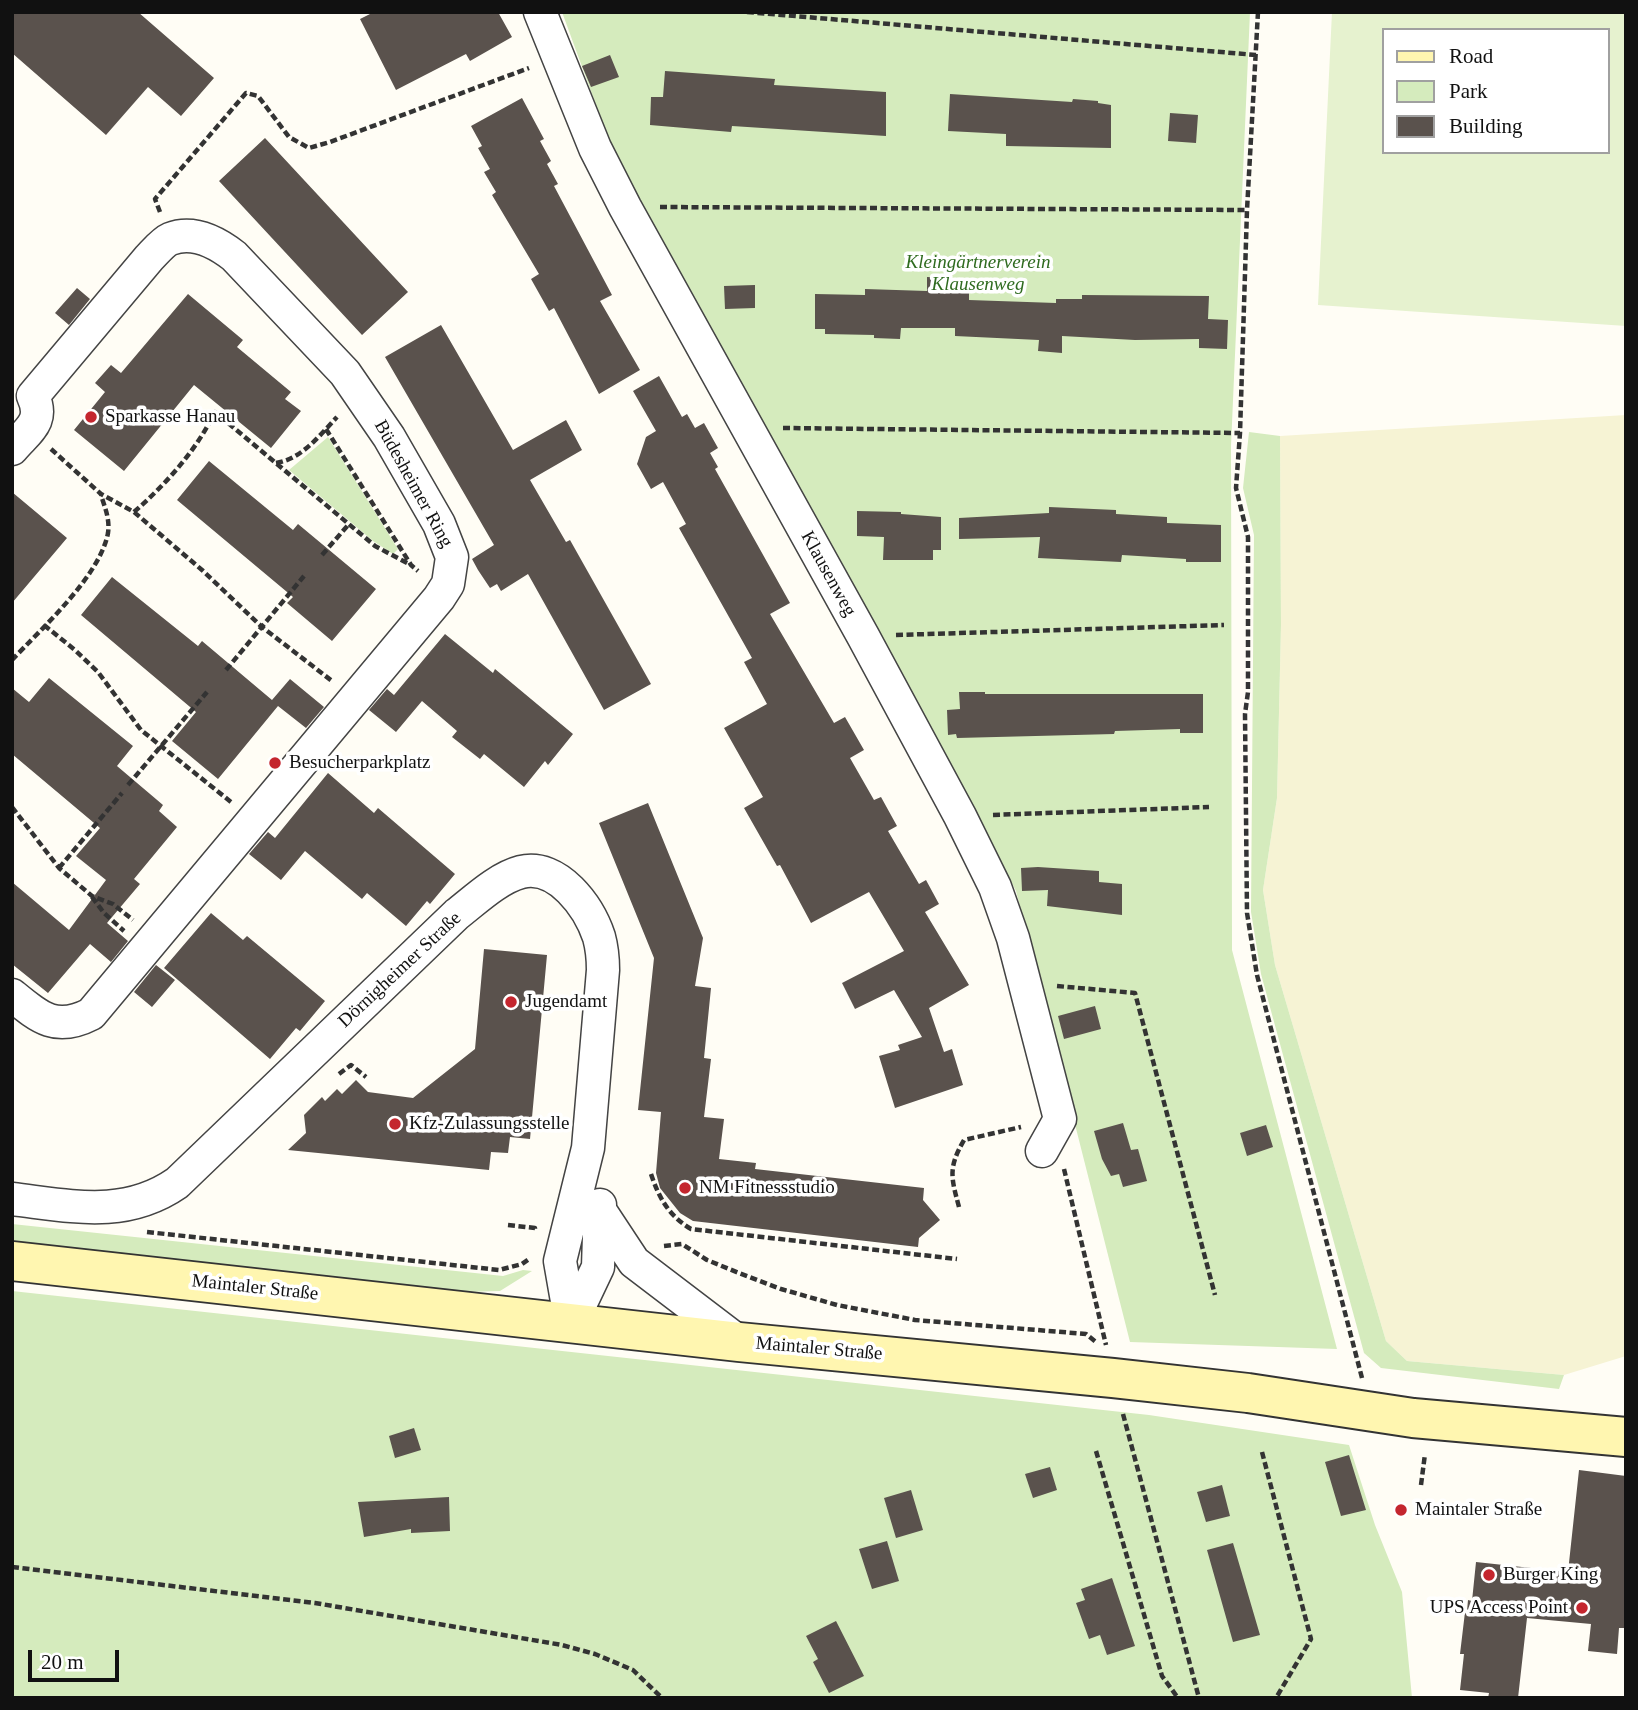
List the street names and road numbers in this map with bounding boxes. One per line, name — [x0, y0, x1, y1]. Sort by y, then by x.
street label: Büdesheimer Ring — [369, 416, 457, 552]
street label: Klausenweg — [795, 527, 861, 621]
street label: Dörnigheimer Straße — [334, 907, 466, 1033]
street label: Maintaler Straße — [191, 1270, 319, 1306]
street label: Maintaler Straße — [755, 1332, 883, 1366]

